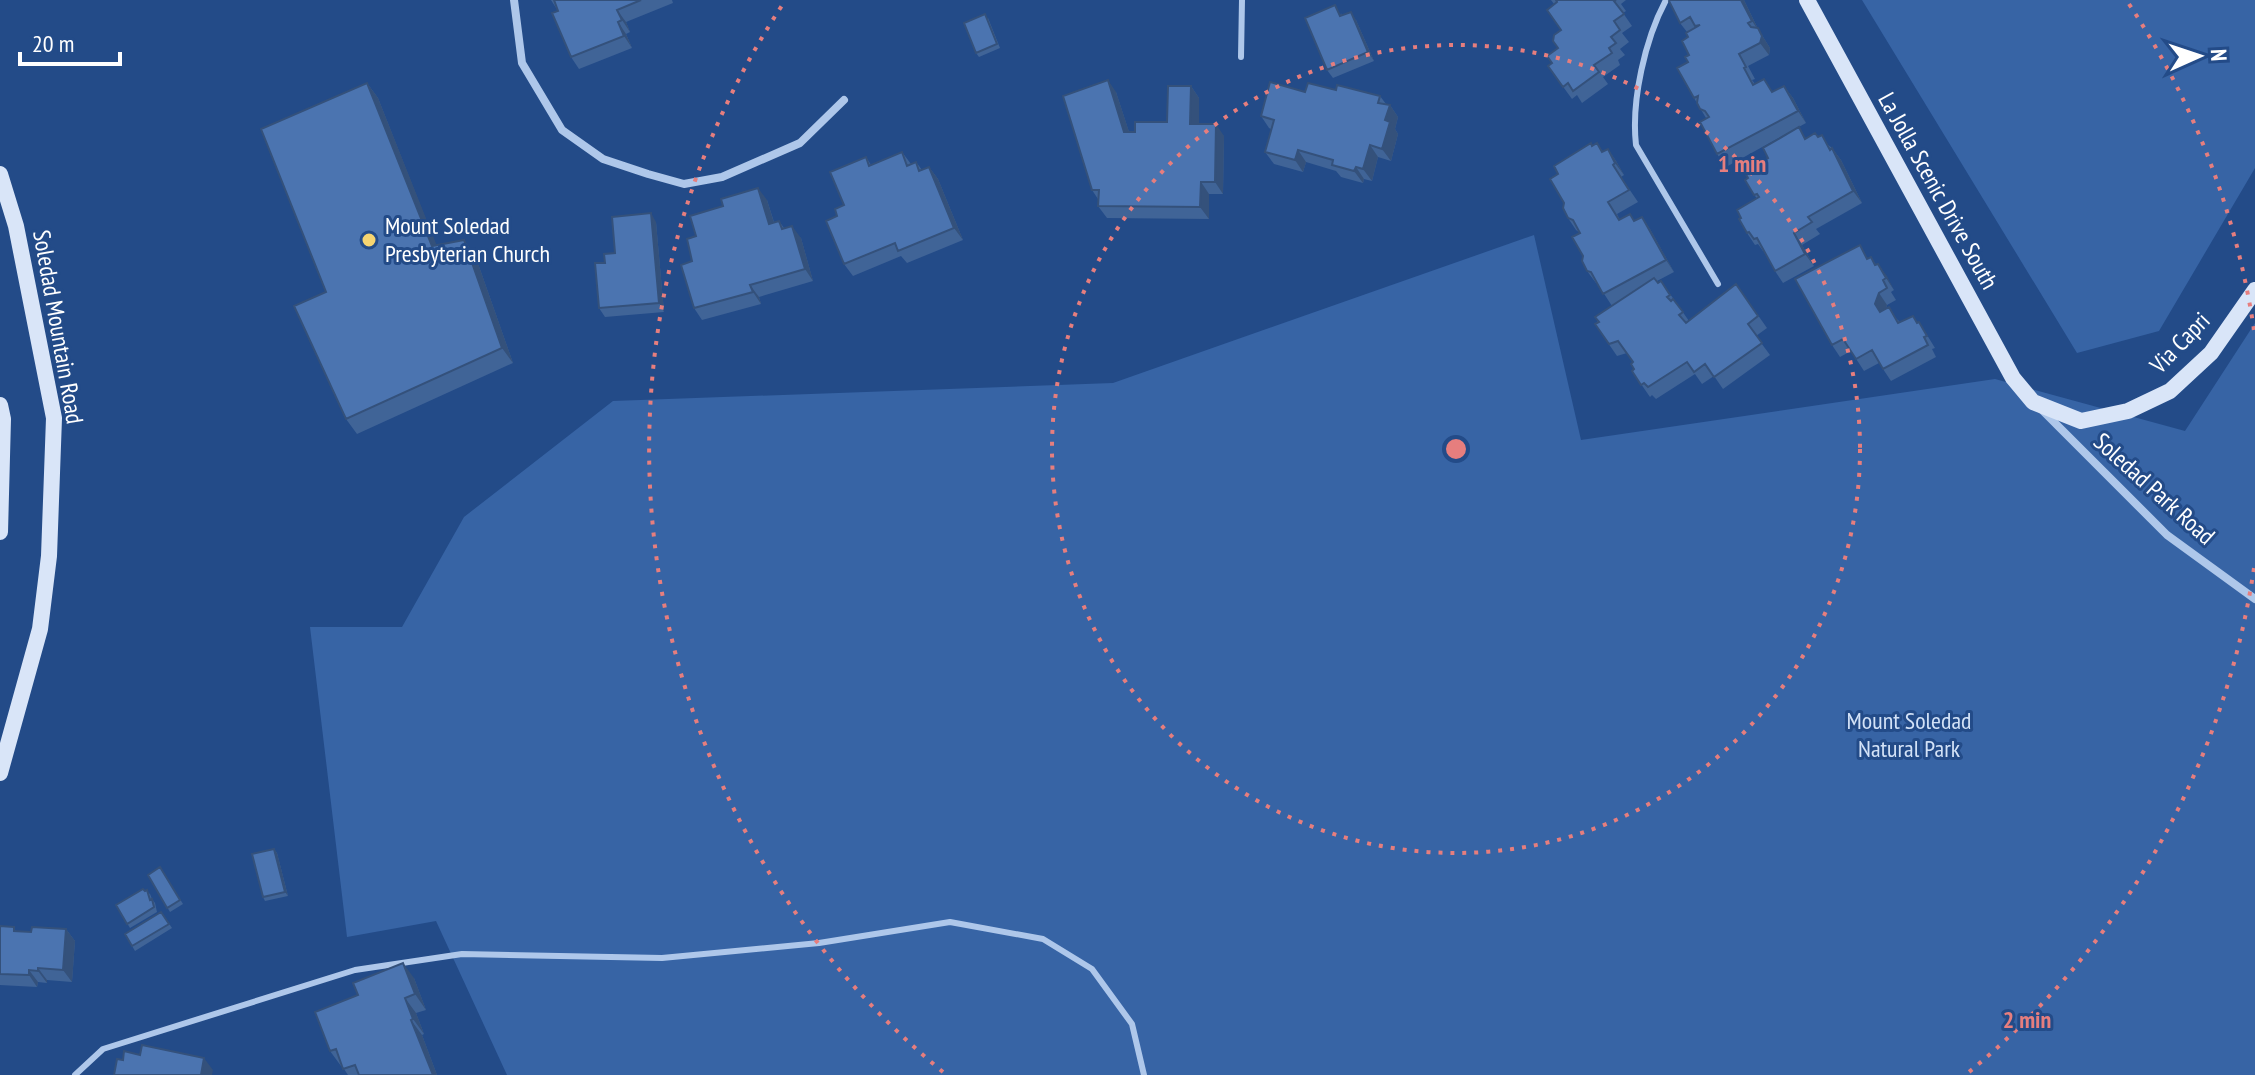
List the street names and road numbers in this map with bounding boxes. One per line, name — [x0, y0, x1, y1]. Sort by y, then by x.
street label: La Jolla Scenic Drive South — [1871, 87, 2005, 295]
street label: Soledad Mountain Road — [26, 228, 91, 426]
street label: Via Capri — [2142, 305, 2216, 381]
street label: Soledad Park Road — [2087, 426, 2221, 551]

